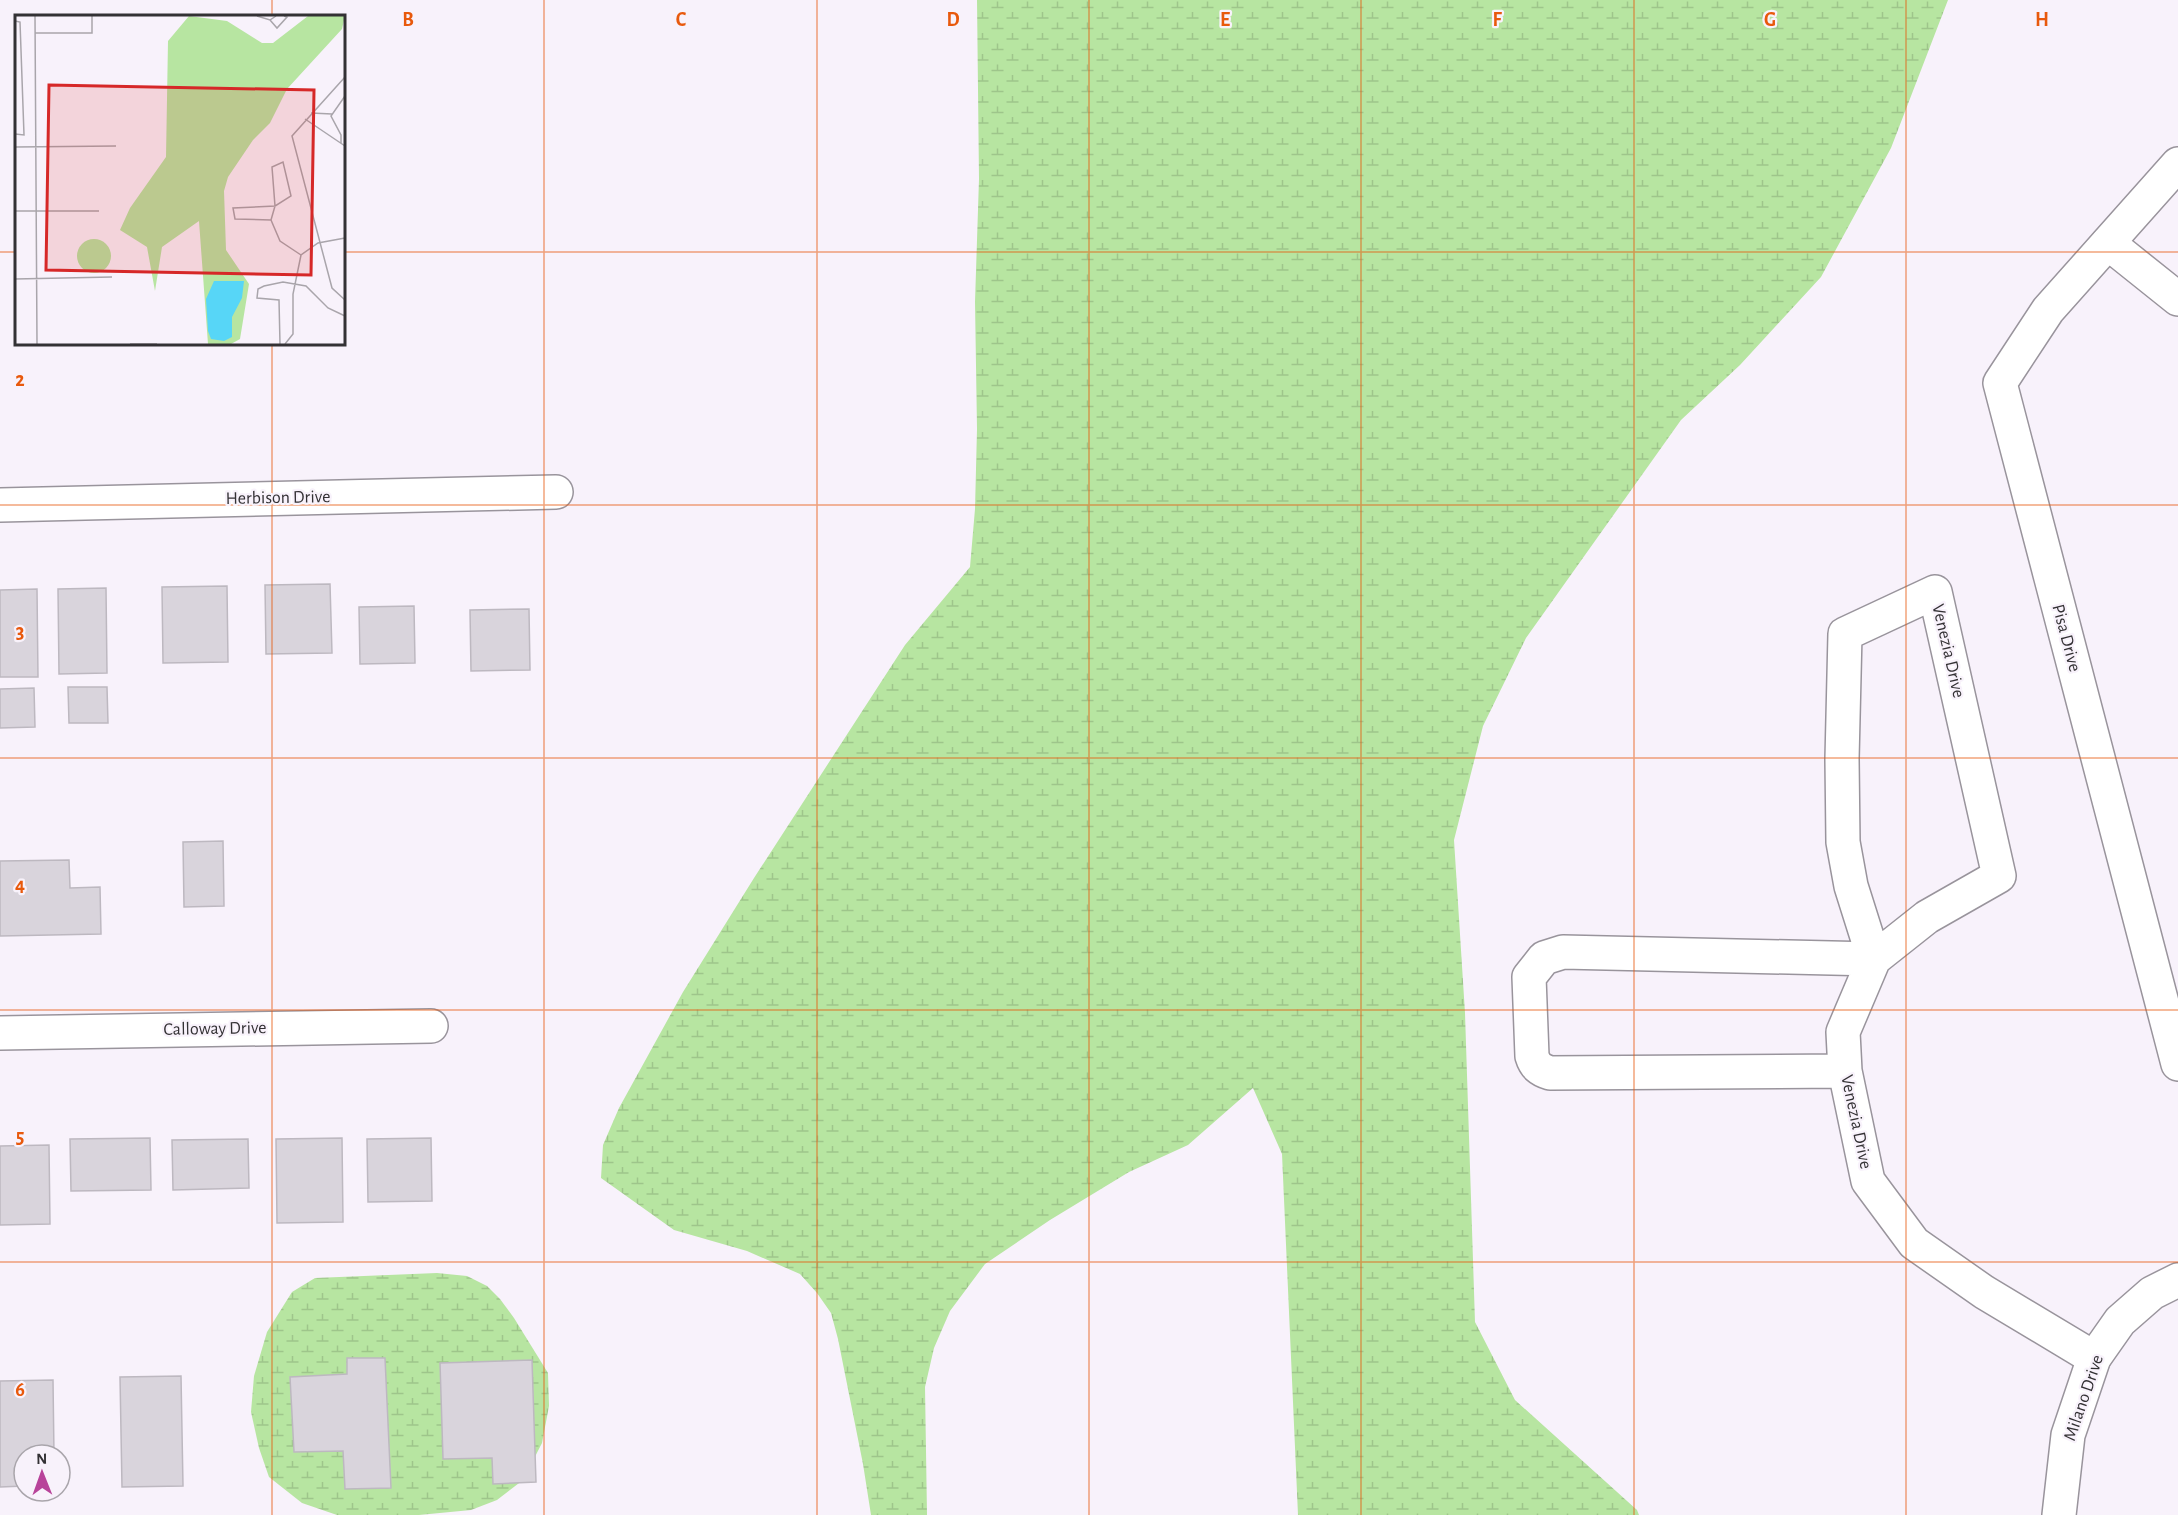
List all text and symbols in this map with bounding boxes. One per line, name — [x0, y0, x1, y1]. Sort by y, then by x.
text: B — [402, 10, 414, 30]
text: C — [676, 10, 687, 30]
text: D — [946, 10, 960, 30]
text: E — [1220, 10, 1230, 30]
text: F — [1492, 10, 1502, 30]
text: G — [1764, 10, 1776, 30]
text: H — [2035, 10, 2049, 30]
inset map — [15, 15, 345, 345]
text: 2 — [15, 370, 25, 390]
street label: Herbison Drive — [225, 488, 331, 508]
street label: Venezia Drive — [1928, 602, 1968, 700]
street label: Pisa Drive — [2048, 602, 2084, 674]
text: 3 — [16, 622, 24, 642]
text: 4 — [15, 875, 25, 895]
street label: Calloway Drive — [163, 1019, 267, 1039]
street label: Venezia Drive — [1837, 1073, 1875, 1171]
text: 5 — [16, 1127, 24, 1147]
street label: Milano Drive — [2061, 1353, 2107, 1443]
text: 6 — [15, 1380, 25, 1400]
north arrow — [12, 1443, 72, 1503]
text: N — [36, 1451, 47, 1467]

